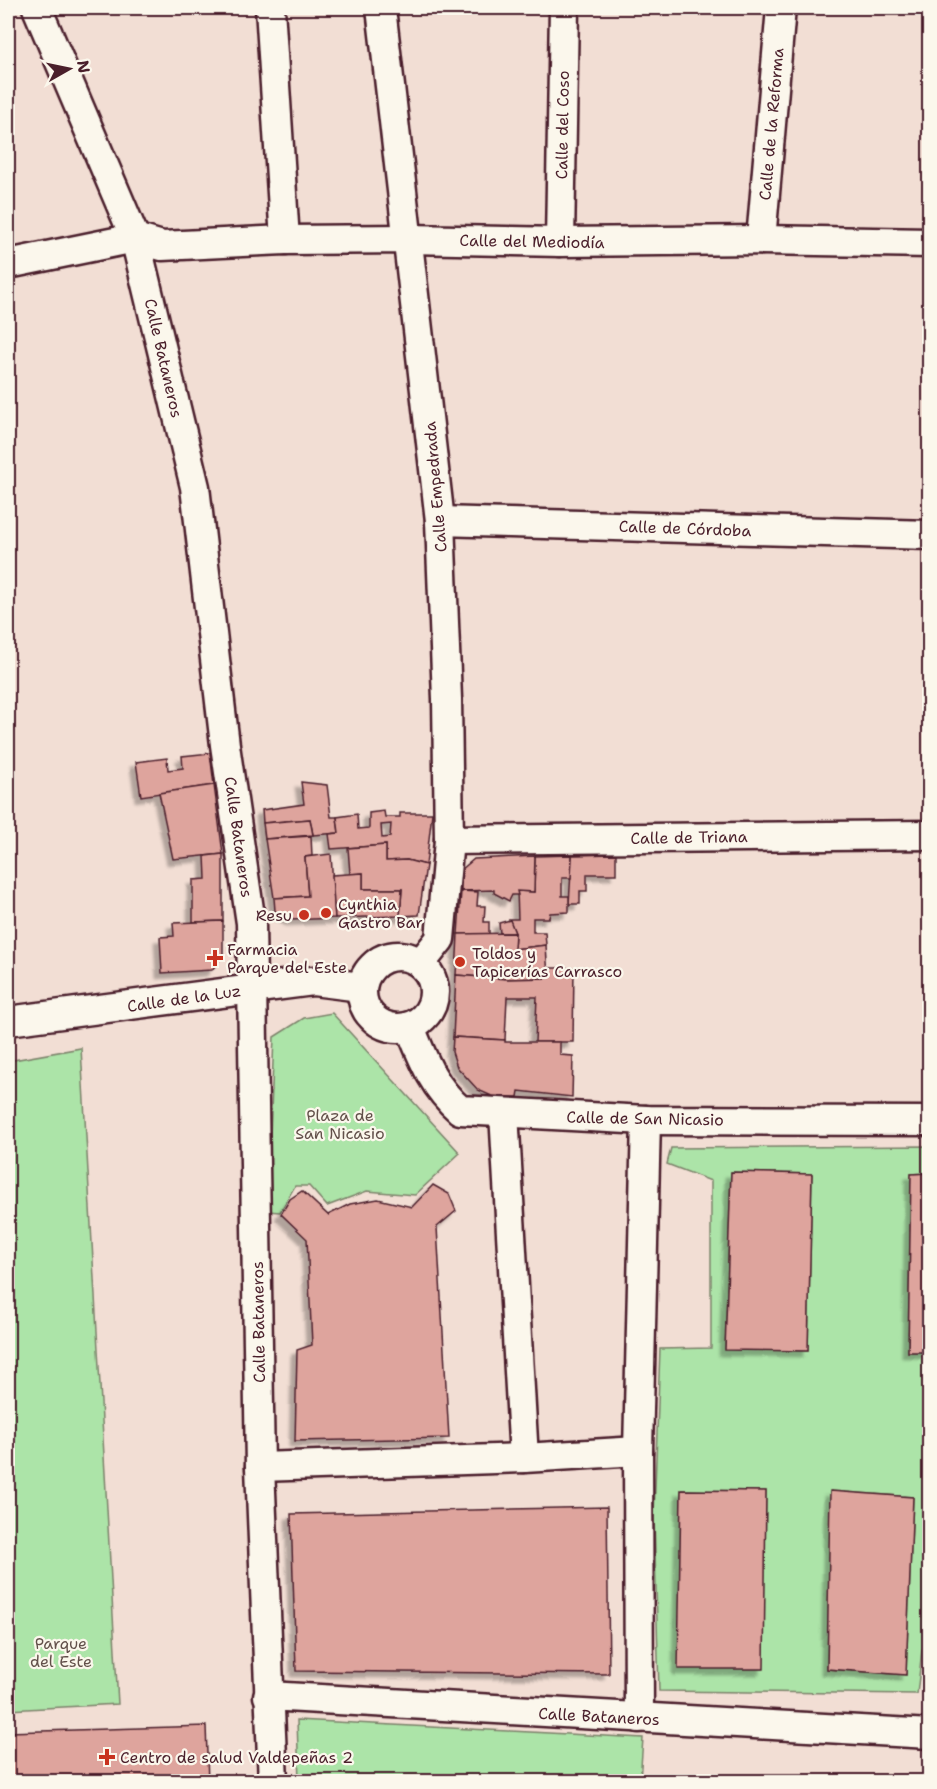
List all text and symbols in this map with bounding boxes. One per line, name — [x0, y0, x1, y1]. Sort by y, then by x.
north arrow — [39, 39, 99, 99]
street label: Calle de la Reforma — [754, 47, 789, 201]
text: N — [72, 59, 95, 75]
street label: Calle del Coso — [551, 70, 574, 180]
street label: Calle del Mediodía — [459, 230, 605, 253]
street label: Calle Bataneros — [140, 296, 187, 420]
street label: Calle Empedrada — [419, 421, 452, 553]
street label: Calle de Córdoba — [618, 516, 752, 541]
street label: Calle Bataneros — [220, 775, 257, 899]
street label: Calle de Triana — [630, 826, 748, 849]
place label: Cynthia Gastro Bar — [338, 894, 423, 933]
place label: Resu — [256, 905, 292, 926]
marker: Cynthia Gastro Bar — [319, 906, 333, 920]
marker: Resu — [297, 908, 311, 922]
place label: Farmacia Parque del Este — [227, 939, 347, 978]
place label: Toldos y Tapicerías Carrasco — [472, 943, 622, 982]
marker: Farmacia Parque del Este — [208, 951, 222, 965]
marker: Toldos y Tapicerías Carrasco — [453, 955, 467, 969]
street label: Calle de la Luz — [126, 980, 242, 1017]
park label: Plaza de San Nicasio — [295, 1105, 385, 1144]
street label: Calle de San Nicasio — [566, 1107, 724, 1130]
street label: Calle Bataneros — [247, 1261, 270, 1383]
park label: Parque del Este — [30, 1633, 92, 1672]
street label: Calle Bataneros — [538, 1703, 660, 1730]
place label: Centro de salud Valdepeñas 2 — [120, 1747, 353, 1768]
marker: Centro de salud Valdepeñas 2 — [98, 1748, 116, 1766]

